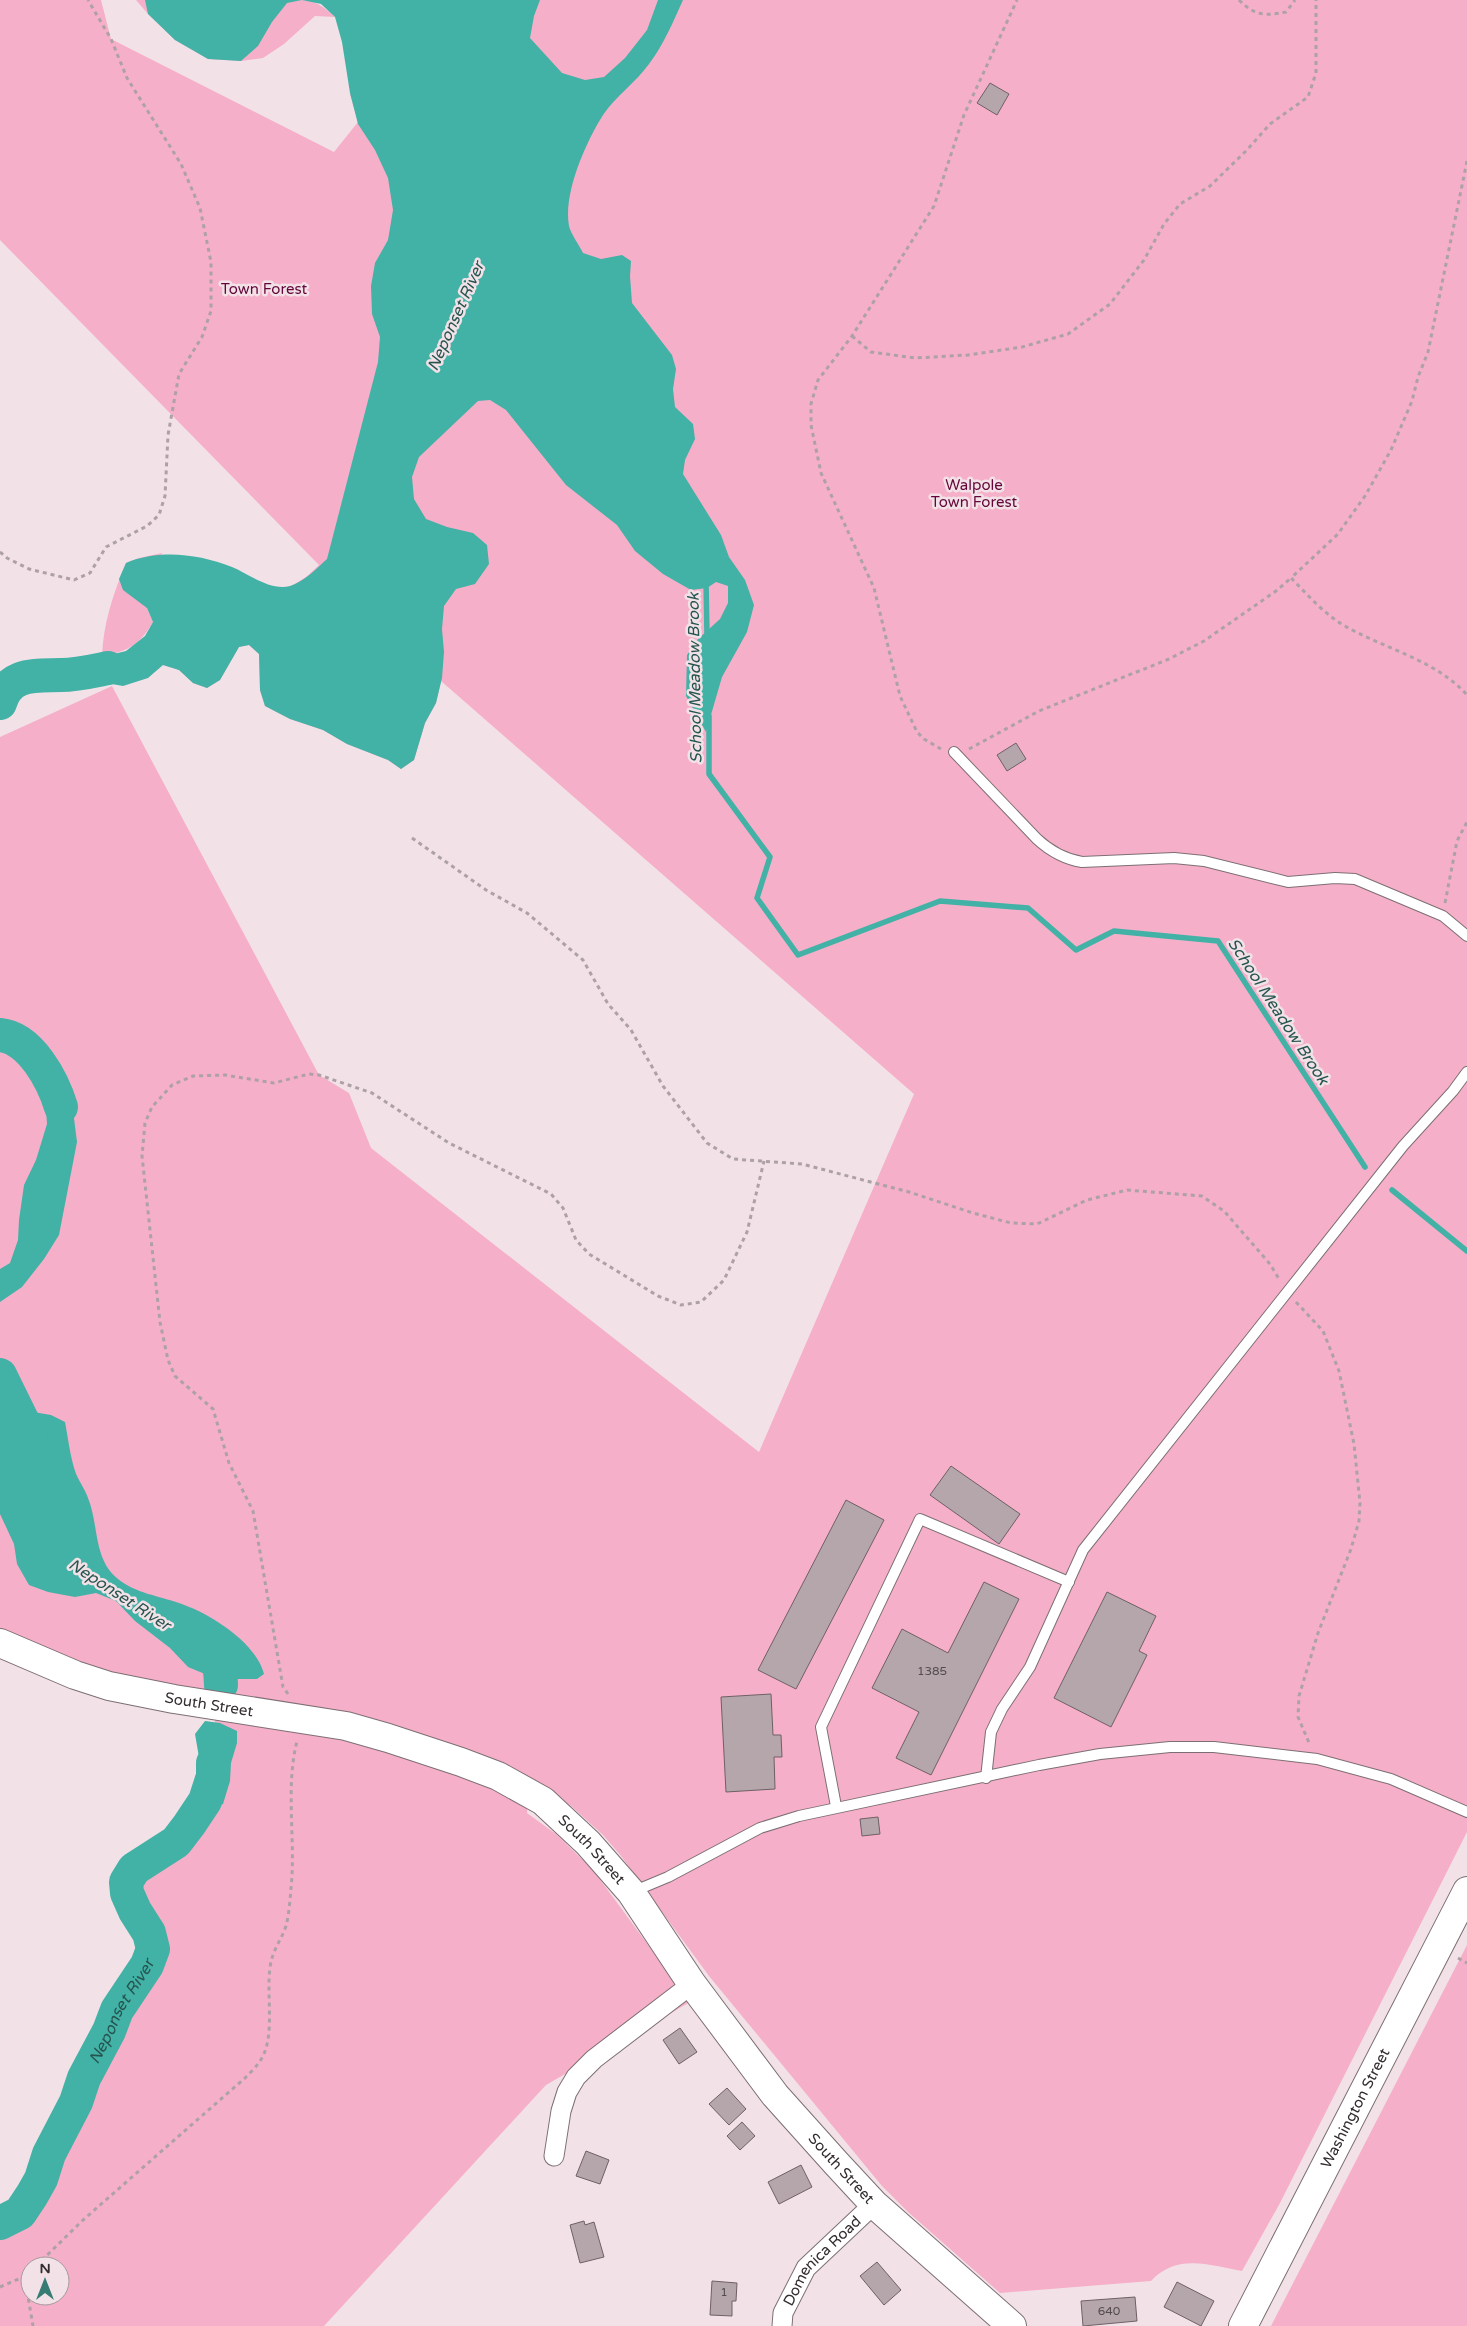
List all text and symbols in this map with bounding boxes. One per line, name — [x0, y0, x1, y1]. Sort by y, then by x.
water label: Neponset River — [423, 257, 490, 374]
park label: Town Forest — [221, 280, 308, 298]
park label: Walpole Town Forest — [931, 476, 1018, 511]
water label: School Meadow Brook — [683, 591, 706, 763]
water label: School Meadow Brook — [1223, 935, 1334, 1090]
water label: Neponset River — [65, 1555, 176, 1636]
house number: 1385 — [917, 1664, 947, 1678]
street label: South Street — [163, 1688, 255, 1720]
street label: South Street — [555, 1811, 629, 1888]
water label: Neponset River — [84, 1955, 160, 2067]
street label: Washington Street — [1317, 2045, 1394, 2171]
street label: South Street — [805, 2130, 878, 2208]
street label: Domenica Road — [779, 2212, 865, 2309]
north arrow — [20, 2256, 70, 2306]
text: N — [39, 2260, 51, 2277]
house number: 1 — [720, 2285, 728, 2299]
house number: 640 — [1098, 2304, 1121, 2318]

